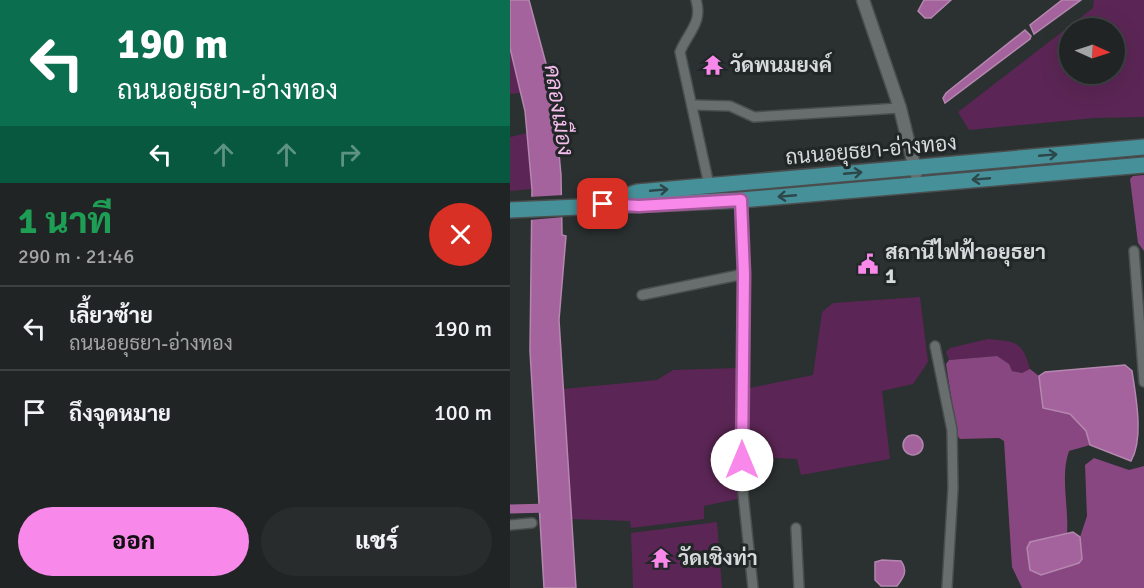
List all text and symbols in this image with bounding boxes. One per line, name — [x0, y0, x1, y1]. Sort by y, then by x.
north arrow — [1059, 18, 1125, 84]
map controls — [1059, 18, 1125, 84]
text: 190 m — [117, 19, 228, 70]
icon: left — [18, 24, 96, 102]
place label: วัดพนมยงค์ — [730, 52, 833, 78]
temple icon: วัดพนมยงค์ — [701, 53, 725, 77]
water label: คลองเมือง — [538, 62, 580, 158]
text: ถนนอยุธยา-อ่างทอง — [117, 74, 338, 107]
street label: ถนนอยุธยา-อ่างทอง — [784, 130, 958, 171]
icon: left — [144, 138, 177, 171]
icon: ahead — [207, 138, 240, 171]
icon: ahead — [270, 138, 303, 171]
icon: right — [333, 138, 366, 171]
one-way arrow — [1037, 149, 1057, 160]
one-way arrow — [843, 167, 863, 178]
one-way arrow — [972, 174, 992, 185]
pin — [577, 178, 628, 229]
one-way arrow — [649, 184, 669, 195]
icon: arrive — [586, 187, 619, 220]
one-way arrow — [777, 191, 797, 202]
text: 1 นาที — [18, 199, 112, 244]
button: close — [429, 203, 492, 266]
place label: สถานีไฟฟ้าอยุธยา 1 — [885, 238, 1046, 289]
text: 290 m · 21:46 — [18, 244, 134, 269]
public building icon: สถานีไฟฟ้าอยุธยา 1 — [856, 252, 880, 276]
text: เลี้ยวซ้าย — [69, 302, 153, 329]
icon: left — [18, 312, 51, 345]
text: 190 m — [434, 315, 492, 342]
text: ถนนอยุธยา-อ่างทอง — [69, 331, 233, 356]
icon: arrive — [18, 396, 51, 429]
text: 100 m — [434, 399, 492, 426]
text: ถึงจุดหมาย — [69, 400, 171, 427]
position arrow — [710, 428, 774, 492]
button: ออก — [18, 507, 249, 576]
button: แชร์ — [261, 507, 492, 576]
place label: วัดเชิงท่า — [678, 545, 758, 571]
temple icon: วัดเชิงท่า — [649, 546, 673, 570]

